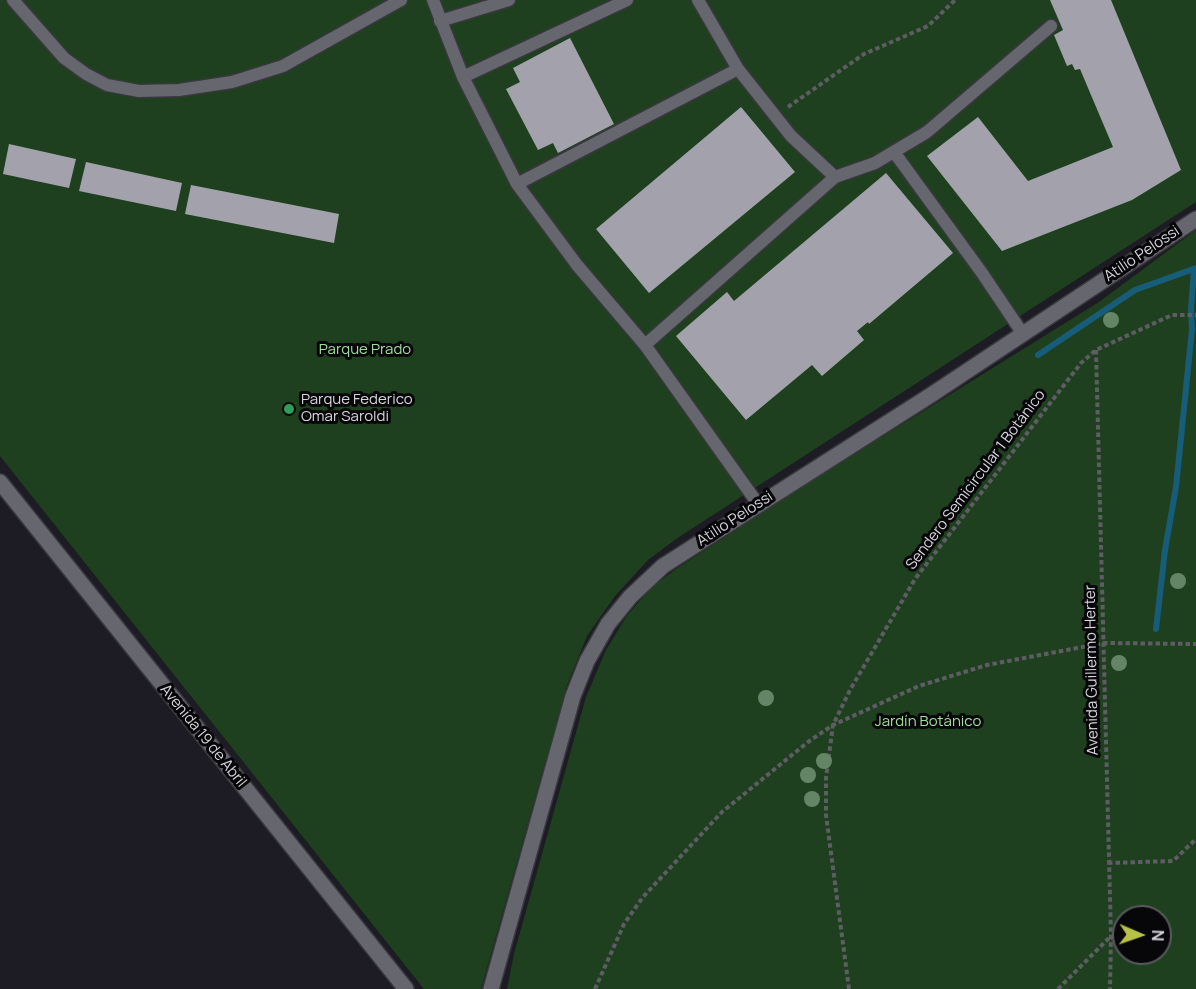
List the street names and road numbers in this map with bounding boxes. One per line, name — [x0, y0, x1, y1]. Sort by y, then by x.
street label: Atilio Pelossi — [1101, 222, 1183, 286]
street label: Sendero Semicircular 1 Botánico — [903, 387, 1049, 573]
street label: Atilio Pelossi — [694, 488, 776, 550]
street label: Avenida Guillermo Herter — [1082, 585, 1102, 755]
street label: Avenida 19 de Abril — [156, 681, 250, 791]

